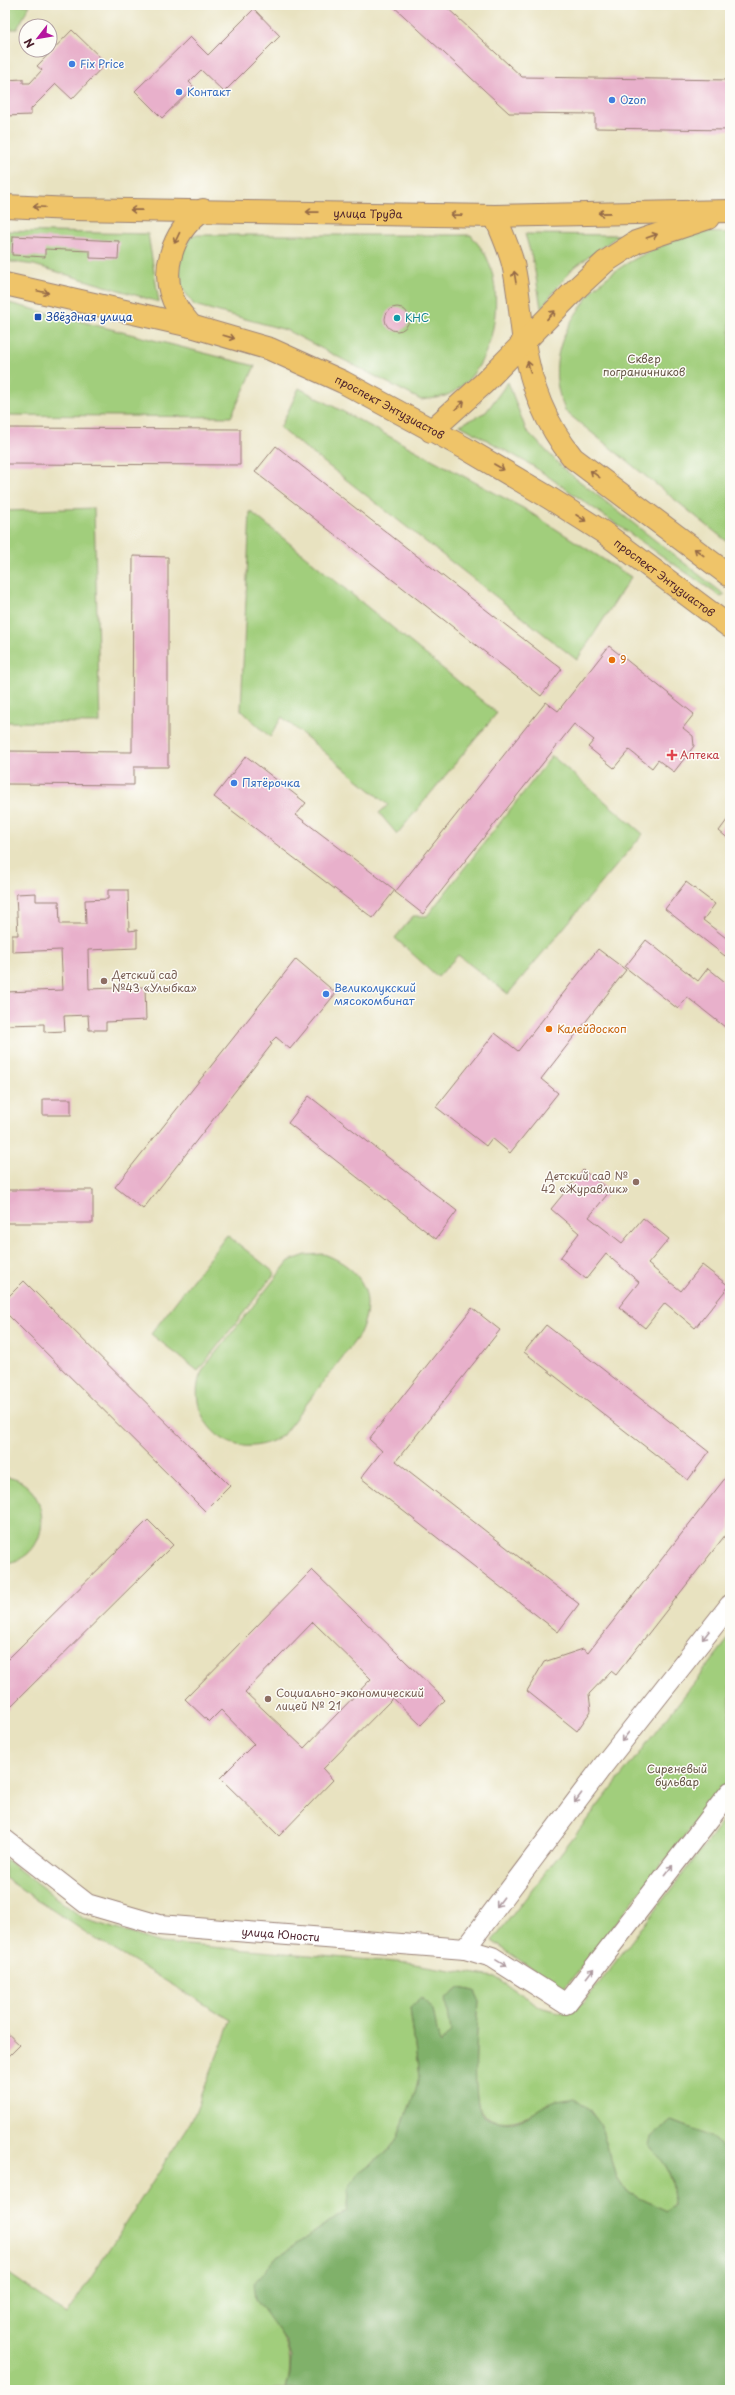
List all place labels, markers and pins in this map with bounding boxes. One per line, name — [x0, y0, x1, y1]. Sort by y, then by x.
place label: Fix Price — [80, 55, 125, 72]
marker: Fix Price — [67, 59, 77, 69]
place label: Контакт — [187, 83, 231, 100]
marker: Контакт — [174, 87, 184, 97]
place label: Ozon — [620, 91, 646, 108]
marker: Ozon — [607, 95, 617, 105]
place label: Звёздная улица — [46, 308, 133, 325]
place label: КНС — [405, 309, 429, 326]
marker: Звёздная улица — [33, 312, 43, 322]
marker: КНС — [392, 313, 402, 323]
place label: 9 — [620, 651, 626, 668]
marker: 9 — [607, 655, 617, 665]
place label: Аптека — [680, 746, 720, 763]
marker: Аптека — [667, 750, 677, 760]
place label: Пятёрочка — [242, 774, 300, 791]
marker: Пятёрочка — [229, 778, 239, 788]
place label: Детский сад №43 «Улыбка» — [111, 966, 197, 996]
marker: Детский сад №43 «Улыбка» — [99, 976, 109, 986]
place label: Великолукский мясокомбинат — [334, 979, 416, 1009]
marker: Великолукский мясокомбинат — [321, 989, 331, 999]
place label: Калейдоскоп — [557, 1020, 627, 1037]
marker: Калейдоскоп — [544, 1024, 554, 1034]
place label: Детский сад № 42 «Журавлик» — [541, 1167, 628, 1197]
marker: Детский сад № 42 «Журавлик» — [631, 1177, 641, 1187]
place label: Социально-экономический лицей № 21 — [275, 1684, 424, 1714]
marker: Социально-экономический лицей № 21 — [263, 1694, 273, 1704]

